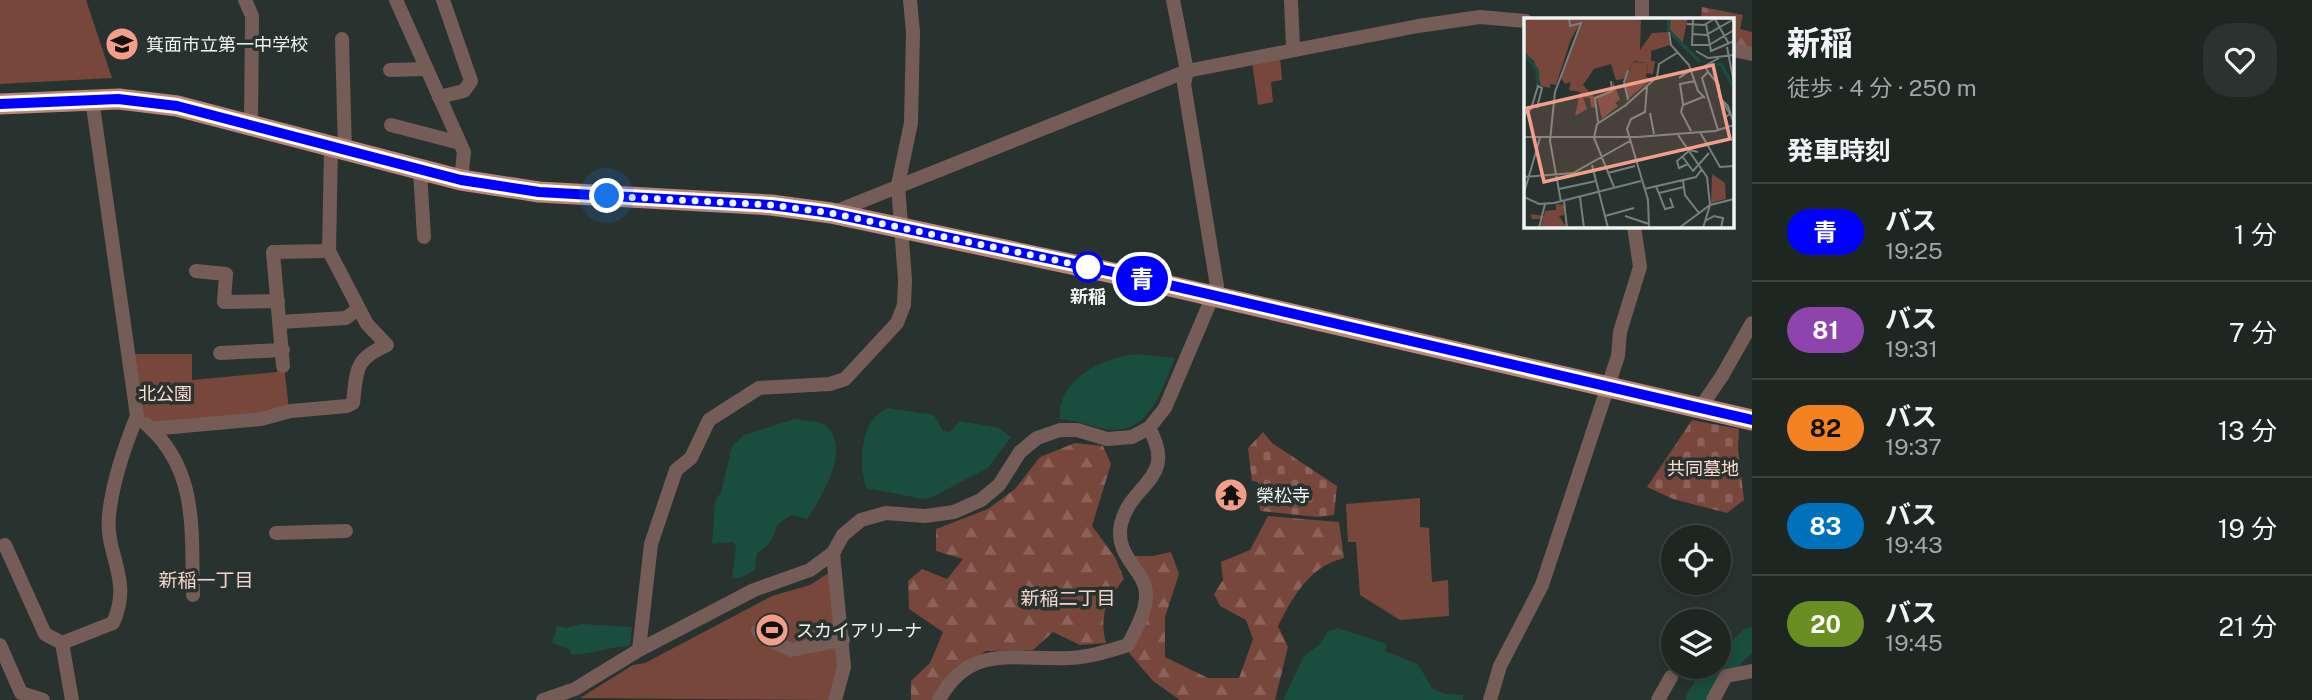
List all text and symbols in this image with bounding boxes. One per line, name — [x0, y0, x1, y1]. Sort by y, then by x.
inset map — [1524, 18, 1734, 228]
button: heart — [2203, 23, 2277, 97]
text: 新稲 — [1787, 24, 1853, 62]
school or university icon: 箕面市立第一中学校 — [103, 25, 141, 63]
place label: 箕面市立第一中学校 — [146, 34, 308, 55]
text: 徒歩 · 4 分 · 250 m — [1787, 74, 1977, 101]
text: 発車時刻 — [1787, 135, 1891, 166]
your location — [589, 178, 624, 213]
text: バス — [1885, 205, 1937, 236]
text: 青 — [1814, 218, 1838, 246]
text: 1 分 — [2234, 219, 2277, 250]
text: 19:25 — [1885, 237, 1943, 264]
marker: 新稲 — [1073, 252, 1103, 282]
line badge: 青 — [1119, 256, 1165, 302]
text: 青 — [1130, 265, 1154, 293]
place label: 新稲 — [1070, 286, 1106, 307]
text: バス — [1885, 303, 1937, 334]
text: 81 — [1812, 316, 1839, 344]
text: 7 分 — [2229, 317, 2277, 348]
text: 19:31 — [1885, 335, 1938, 362]
park label: 北公園 — [138, 383, 192, 404]
text: バス — [1885, 401, 1937, 432]
text: 82 — [1810, 414, 1841, 442]
text: 13 分 — [2218, 415, 2277, 446]
text: 19:37 — [1885, 433, 1942, 460]
park label: 共同墓地 — [1667, 458, 1739, 479]
temple icon: 榮松寺 — [1212, 476, 1250, 514]
place label: 榮松寺 — [1256, 485, 1310, 506]
text: バス — [1885, 499, 1937, 530]
text: 83 — [1810, 512, 1842, 540]
text: 19 分 — [2218, 513, 2277, 544]
map controls — [1661, 525, 1731, 679]
button: locate — [1661, 525, 1731, 595]
text: 19:43 — [1885, 531, 1943, 558]
district label: 新稲一丁目 — [158, 569, 254, 591]
district label: 新稲二丁目 — [1020, 587, 1116, 609]
text: バス — [1885, 597, 1937, 628]
button: layers — [1661, 609, 1731, 679]
text: 20 — [1810, 610, 1841, 638]
sports icon: スカイアリーナ — [753, 611, 791, 649]
text: 21 分 — [2219, 611, 2277, 642]
place label: スカイアリーナ — [796, 620, 922, 641]
text: 19:45 — [1885, 629, 1943, 656]

